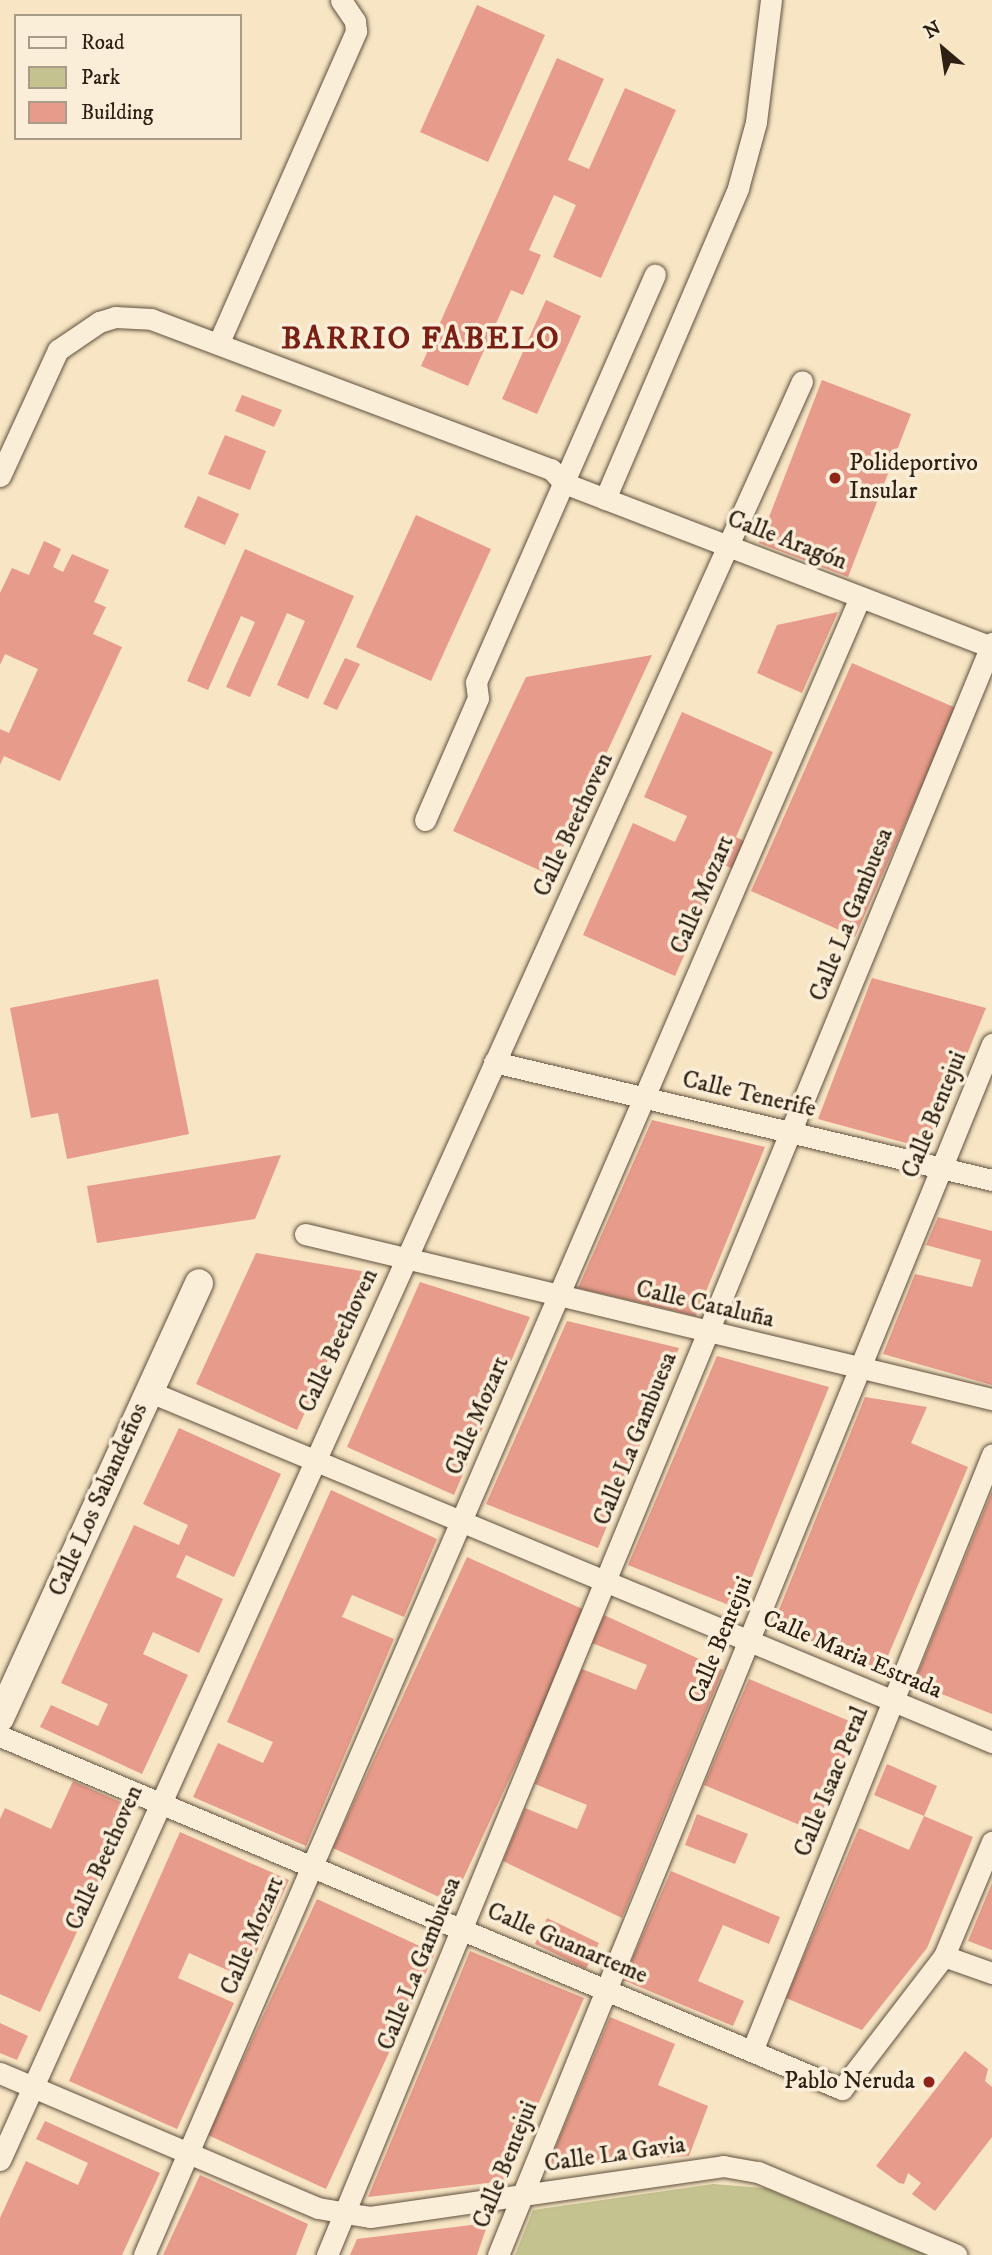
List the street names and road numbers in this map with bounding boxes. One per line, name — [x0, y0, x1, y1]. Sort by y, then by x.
street label: Calle Aragón — [723, 505, 851, 577]
street label: Calle Beethoven — [528, 748, 620, 902]
street label: Calle La Gambuesa — [804, 824, 900, 1006]
street label: Calle Mozart — [665, 831, 741, 959]
street label: Calle Bentejui — [896, 1047, 974, 1183]
street label: Calle Tenerife — [679, 1066, 819, 1124]
street label: Calle Beethoven — [293, 1264, 385, 1418]
street label: Calle Cataluña — [633, 1275, 777, 1335]
street label: Calle La Gambuesa — [588, 1348, 684, 1530]
street label: Calle Mozart — [440, 1352, 516, 1480]
street label: Calle Los Sabandeños — [43, 1399, 155, 1601]
street label: Calle Bentejui — [682, 1572, 760, 1708]
street label: Calle Maria Estrada — [758, 1604, 946, 1706]
street label: Calle Isaac Peral — [789, 1703, 875, 1861]
street label: Calle Beethoven — [60, 1781, 150, 1935]
street label: Calle Mozart — [215, 1872, 291, 2000]
street label: Calle La Gambuesa — [372, 1873, 468, 2055]
street label: Calle Guanarteme — [483, 1897, 651, 1991]
street label: Calle Bentejui — [467, 2097, 545, 2233]
street label: Calle La Gavia — [543, 2131, 687, 2179]

